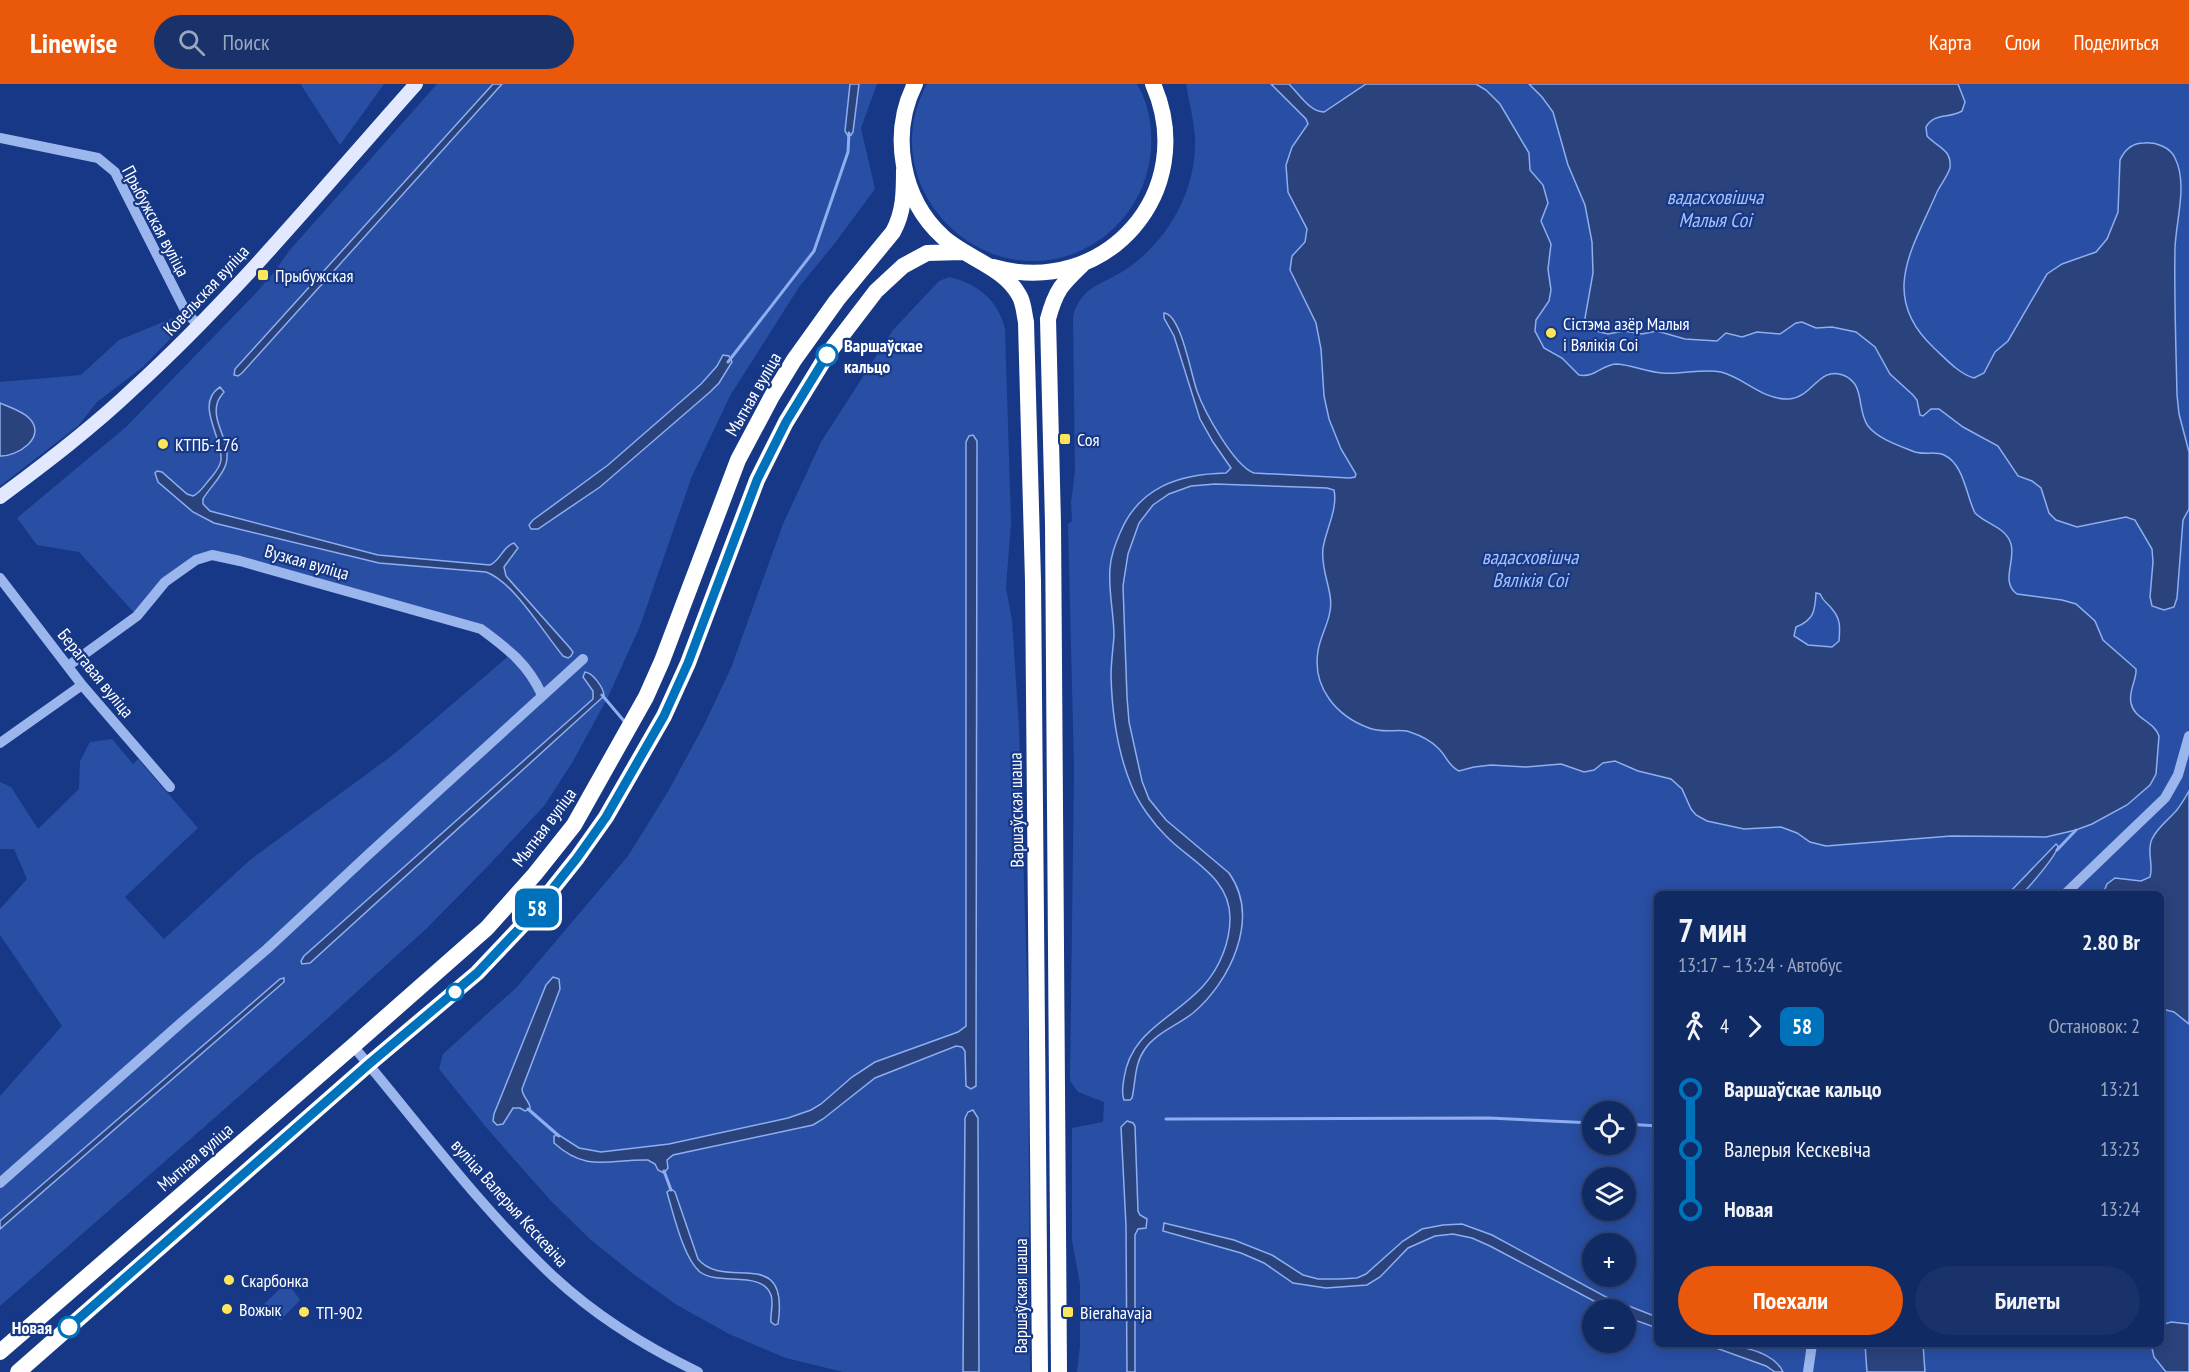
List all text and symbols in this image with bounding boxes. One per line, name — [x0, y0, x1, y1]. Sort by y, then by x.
search box — [154, 15, 574, 69]
text: Linewise — [30, 24, 118, 61]
icon: search — [175, 26, 208, 59]
text: Поиск — [223, 28, 270, 56]
text: Карта — [1929, 29, 1972, 56]
text: Слои — [2005, 29, 2040, 56]
text: Поделиться — [2073, 29, 2159, 56]
street label: Прыбужская вуліца — [117, 162, 195, 280]
water label: вадасховішча Малыя Соі — [1667, 184, 1764, 233]
street label: Ковельская вуліца — [158, 240, 254, 340]
place label: Прыбужская — [275, 264, 353, 287]
marker: Прыбужская — [256, 268, 270, 282]
place label: Сістэма азёр Малыя і Вялікія Соі — [1563, 312, 1690, 356]
marker: Сістэма азёр Малыя і Вялікія Соі — [1544, 326, 1558, 340]
place label: Варшаўскае кальцо — [844, 334, 923, 378]
marker: Варшаўскае кальцо — [816, 344, 838, 366]
street label: Мытная вуліца — [720, 348, 786, 440]
place label: Соя — [1077, 428, 1100, 451]
marker: Соя — [1058, 432, 1072, 446]
place label: КТПБ-176 — [175, 433, 239, 456]
marker: КТПБ-176 — [156, 437, 170, 451]
street label: Вузкая вуліца — [262, 539, 352, 585]
water label: вадасховішча Вялікія Соі — [1482, 544, 1579, 593]
street label: Берагавая вуліца — [53, 624, 139, 722]
street label: Варшаўская шаша — [1003, 752, 1029, 868]
street label: Мытная вуліца — [507, 783, 581, 871]
line badge: 58 — [510, 888, 564, 928]
text: 58 — [527, 895, 547, 922]
text: 7 мин — [1678, 908, 1747, 951]
text: 2.80 Br — [2082, 928, 2140, 956]
text: 13:17 – 13:24 · Автобус — [1678, 952, 1842, 978]
unlabelled marker — [446, 983, 464, 1001]
icon: walk — [1678, 1010, 1711, 1043]
icon: forward — [1738, 1010, 1771, 1043]
text: 4 — [1720, 1013, 1729, 1039]
text: 58 — [1792, 1013, 1812, 1040]
text: Остановок: 2 — [2049, 1013, 2140, 1039]
text: Варшаўскае кальцо — [1724, 1075, 1882, 1103]
text: 13:21 — [2100, 1076, 2140, 1102]
map controls — [1582, 1101, 1636, 1353]
button: locate — [1582, 1101, 1636, 1155]
street label: Мытная вуліца — [152, 1118, 238, 1196]
street label: вуліца Валерыя Кескевіча — [447, 1134, 573, 1272]
text: Валерыя Кескевіча — [1724, 1135, 1871, 1163]
text: 13:23 — [2100, 1136, 2140, 1162]
button: layers — [1582, 1167, 1636, 1221]
text: Новая — [1724, 1195, 1773, 1223]
text: 13:24 — [2100, 1196, 2140, 1222]
button: + — [1582, 1233, 1636, 1287]
street label: Варшаўская шаша — [1009, 1238, 1032, 1354]
button: Поехали — [1678, 1266, 1903, 1335]
button: Билеты — [1915, 1266, 2140, 1335]
place label: Скарбонка — [241, 1269, 309, 1292]
marker: Скарбонка — [222, 1273, 236, 1287]
place label: Вожык — [239, 1298, 282, 1321]
button: − — [1582, 1299, 1636, 1353]
place label: ТП-902 — [316, 1301, 363, 1324]
place label: Bierahavaja — [1080, 1301, 1152, 1324]
marker: Вожык — [220, 1302, 234, 1316]
marker: ТП-902 — [297, 1305, 311, 1319]
marker: Bierahavaja — [1061, 1305, 1075, 1319]
place label: Новая — [12, 1316, 52, 1339]
marker: Новая — [58, 1316, 80, 1338]

